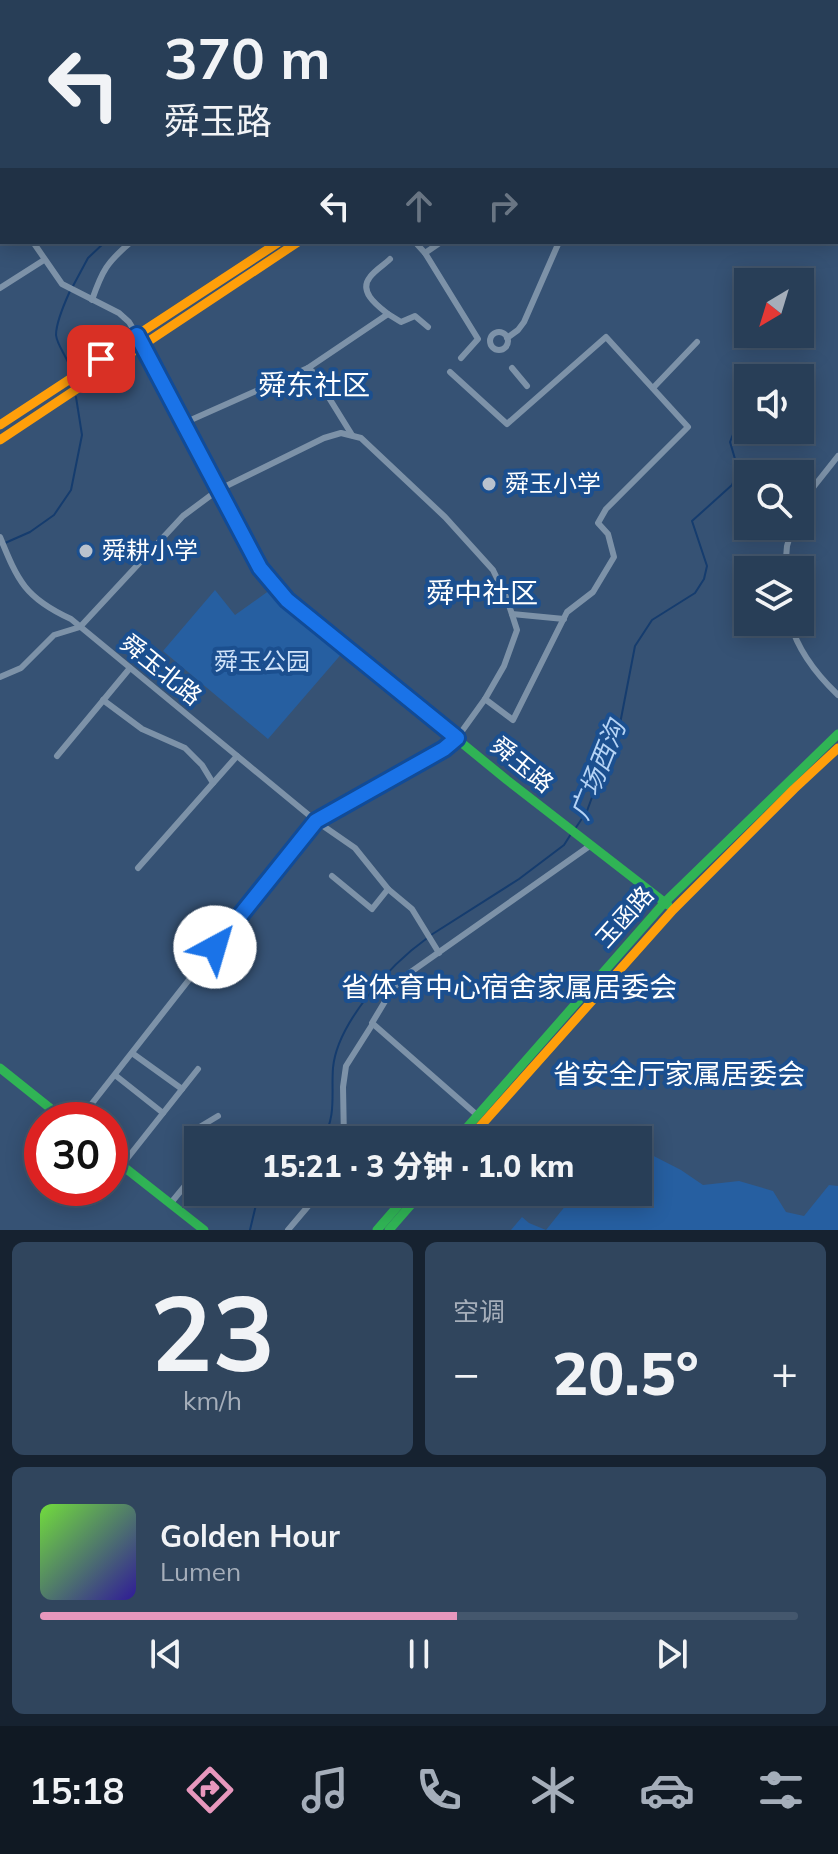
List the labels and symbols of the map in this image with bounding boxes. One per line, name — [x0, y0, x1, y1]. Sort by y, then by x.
north arrow — [734, 268, 814, 348]
pin — [67, 325, 135, 393]
district label: 舜东社区 — [258, 367, 370, 402]
place label: 舜玉小学 — [505, 468, 601, 498]
marker: 舜玉小学 — [480, 475, 498, 493]
place label: 舜耕小学 — [102, 535, 198, 565]
marker: 舜耕小学 — [77, 542, 95, 560]
district label: 舜中社区 — [426, 575, 538, 610]
street label: 舜玉北路 — [115, 627, 208, 711]
park label: 舜玉公园 — [214, 646, 310, 676]
water label: 广场西沟 — [563, 713, 633, 824]
street label: 舜玉路 — [485, 730, 560, 799]
street label: 玉函路 — [589, 880, 659, 953]
position arrow — [173, 905, 257, 989]
district label: 省体育中心宿舍家属居委会 — [341, 969, 677, 1004]
district label: 省安全厅家属居委会 — [553, 1056, 805, 1091]
speed limit sign: 30 — [24, 1102, 128, 1206]

